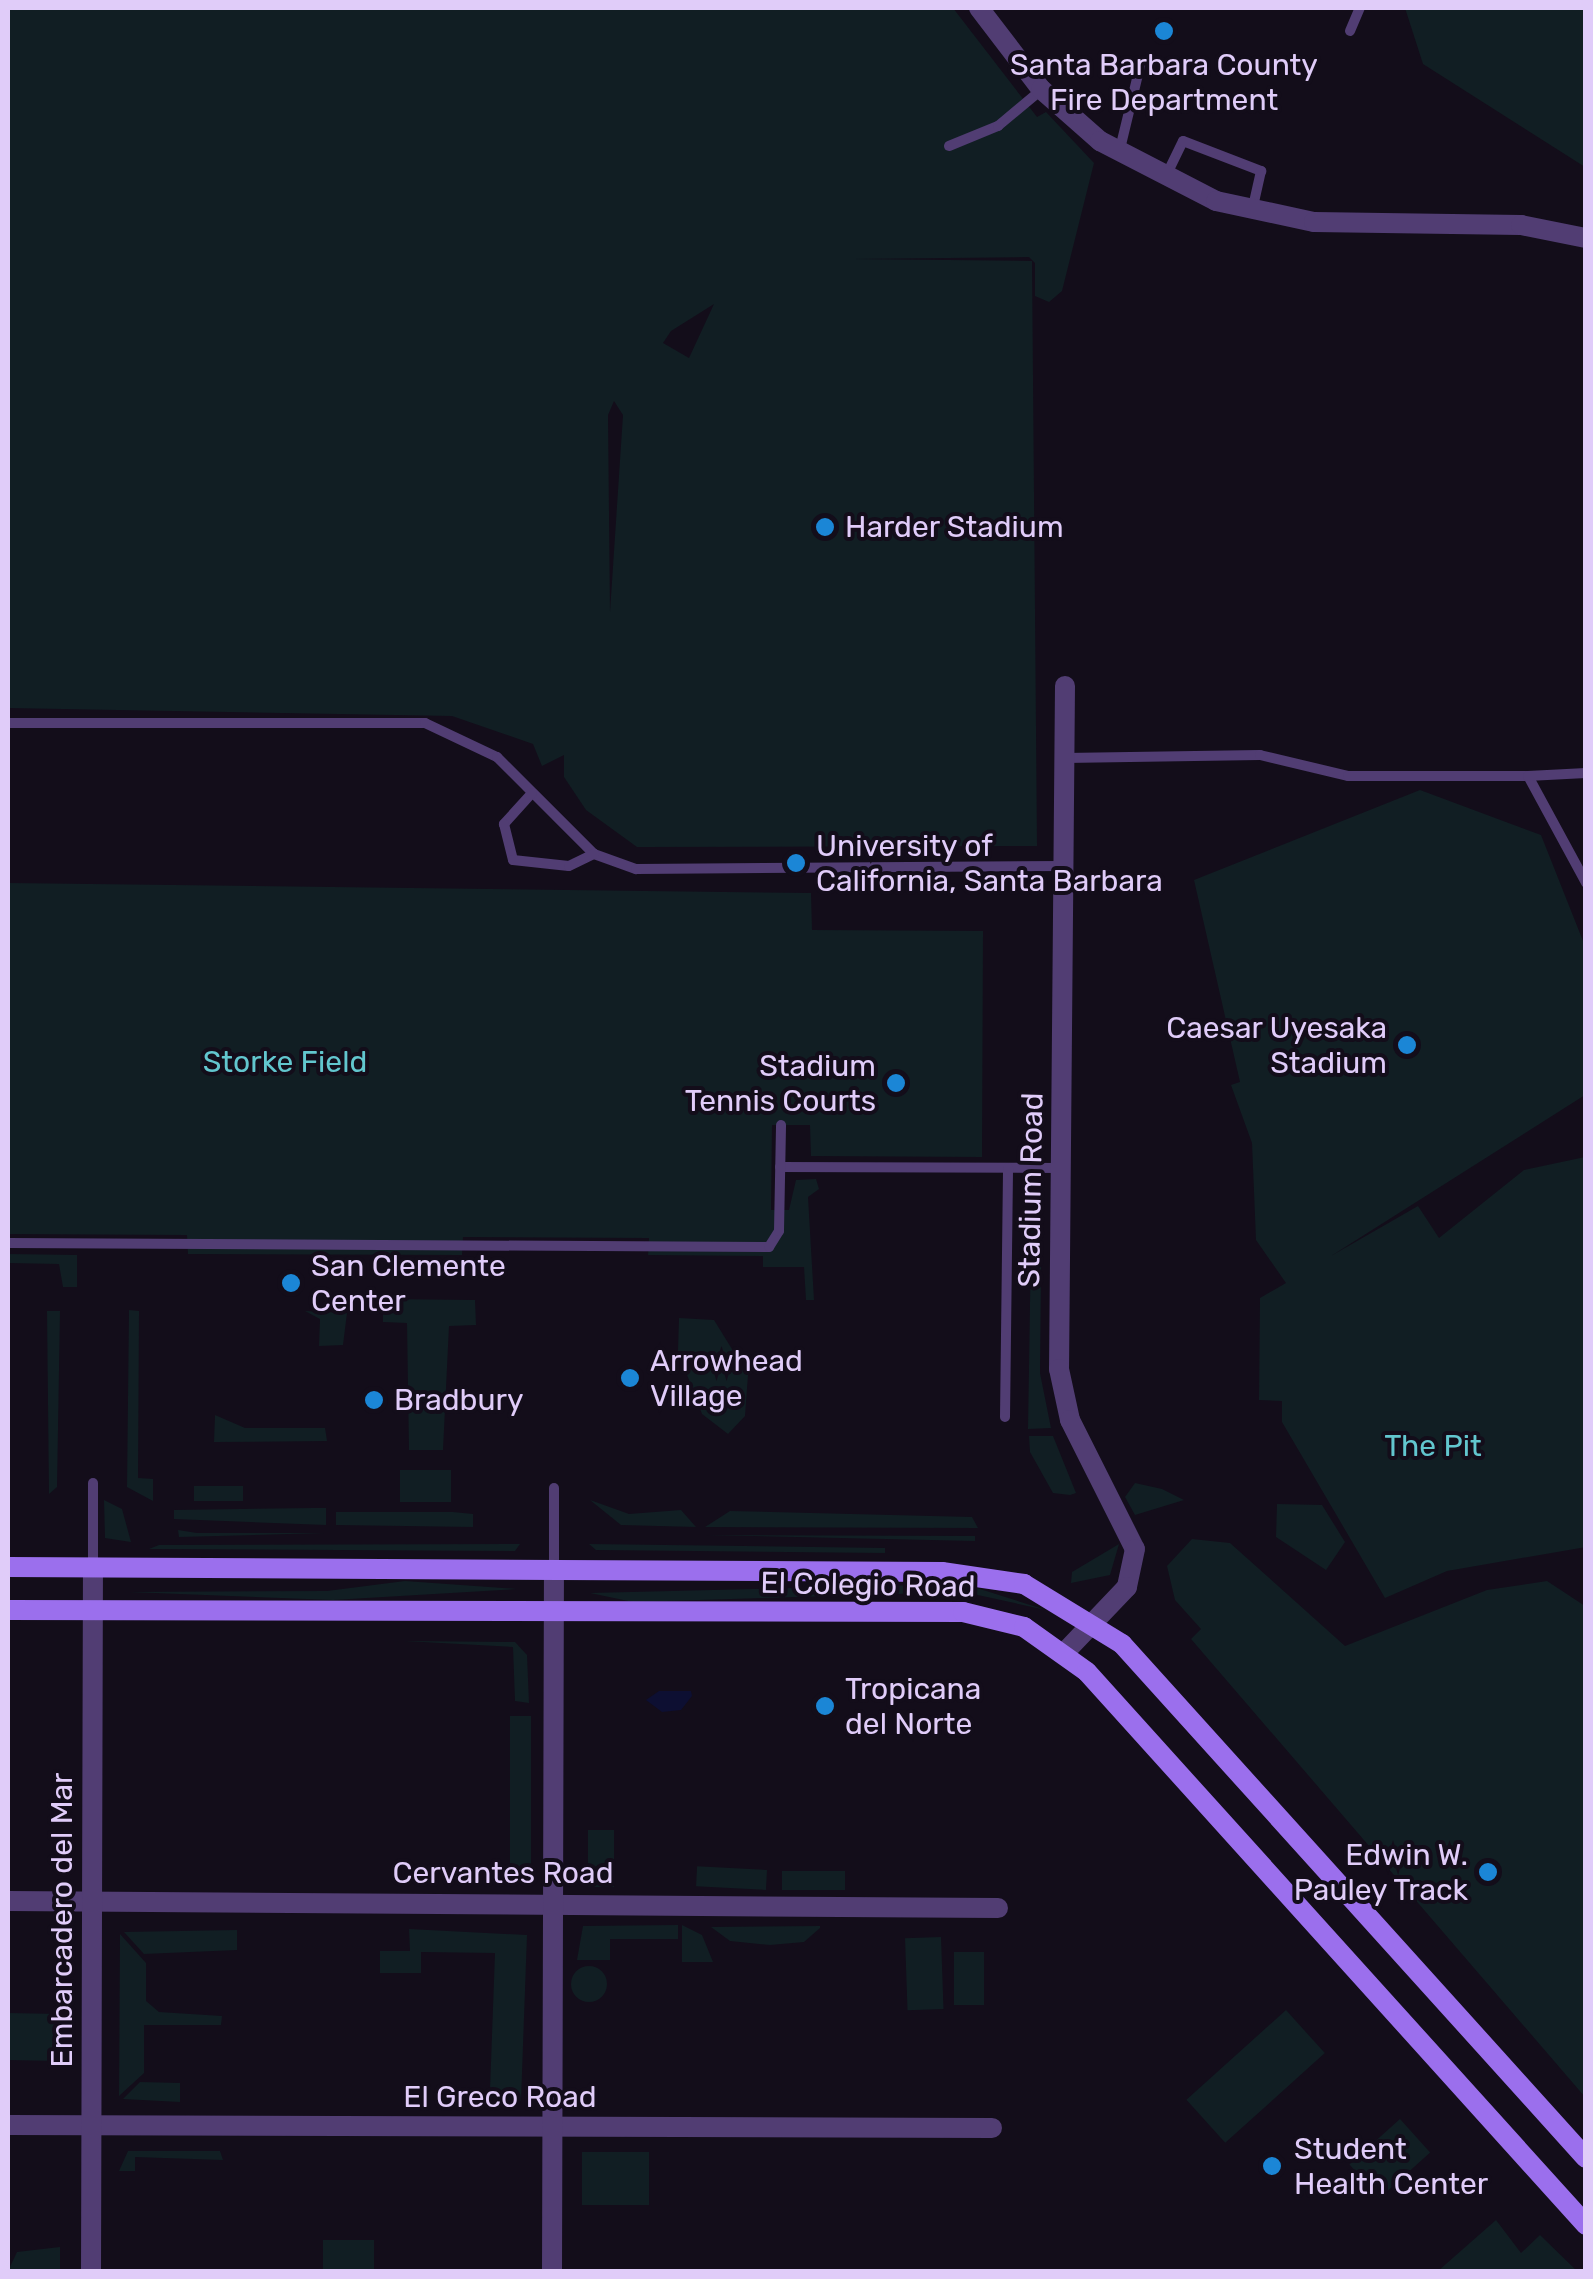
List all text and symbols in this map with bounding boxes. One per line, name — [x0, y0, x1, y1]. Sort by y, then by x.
marker: Santa Barbara County Fire Department — [1153, 20, 1175, 42]
place label: Santa Barbara County Fire Department — [1010, 47, 1318, 118]
place label: Harder Stadium — [845, 509, 1064, 545]
marker: Harder Stadium — [814, 516, 836, 538]
place label: University of California, Santa Barbara — [816, 828, 1163, 898]
marker: University of California, Santa Barbara — [785, 852, 807, 874]
place label: Caesar Uyesaka Stadium — [1166, 1010, 1387, 1080]
marker: Caesar Uyesaka Stadium — [1396, 1034, 1418, 1056]
park label: Storke Field — [203, 1044, 367, 1080]
place label: Stadium Tennis Courts — [685, 1048, 876, 1118]
marker: Stadium Tennis Courts — [885, 1072, 907, 1094]
street label: Stadium Road — [1011, 1092, 1051, 1288]
place label: San Clemente Center — [311, 1248, 506, 1318]
marker: San Clemente Center — [280, 1272, 302, 1294]
place label: Arrowhead Village — [650, 1343, 803, 1414]
marker: Arrowhead Village — [619, 1367, 641, 1389]
place label: Bradbury — [394, 1382, 523, 1418]
marker: Bradbury — [363, 1389, 385, 1411]
park label: The Pit — [1384, 1428, 1482, 1464]
street label: El Colegio Road — [760, 1565, 976, 1605]
place label: Tropicana del Norte — [845, 1671, 981, 1742]
marker: Tropicana del Norte — [814, 1695, 836, 1717]
street label: Embarcadero del Mar — [44, 1773, 80, 2067]
place label: Edwin W. Pauley Track — [1292, 1837, 1468, 1908]
street label: Cervantes Road — [393, 1855, 613, 1891]
marker: Edwin W. Pauley Track — [1477, 1861, 1499, 1883]
street label: El Greco Road — [403, 2079, 597, 2115]
place label: Student Health Center — [1294, 2131, 1488, 2202]
marker: Student Health Center — [1259, 2153, 1285, 2179]

